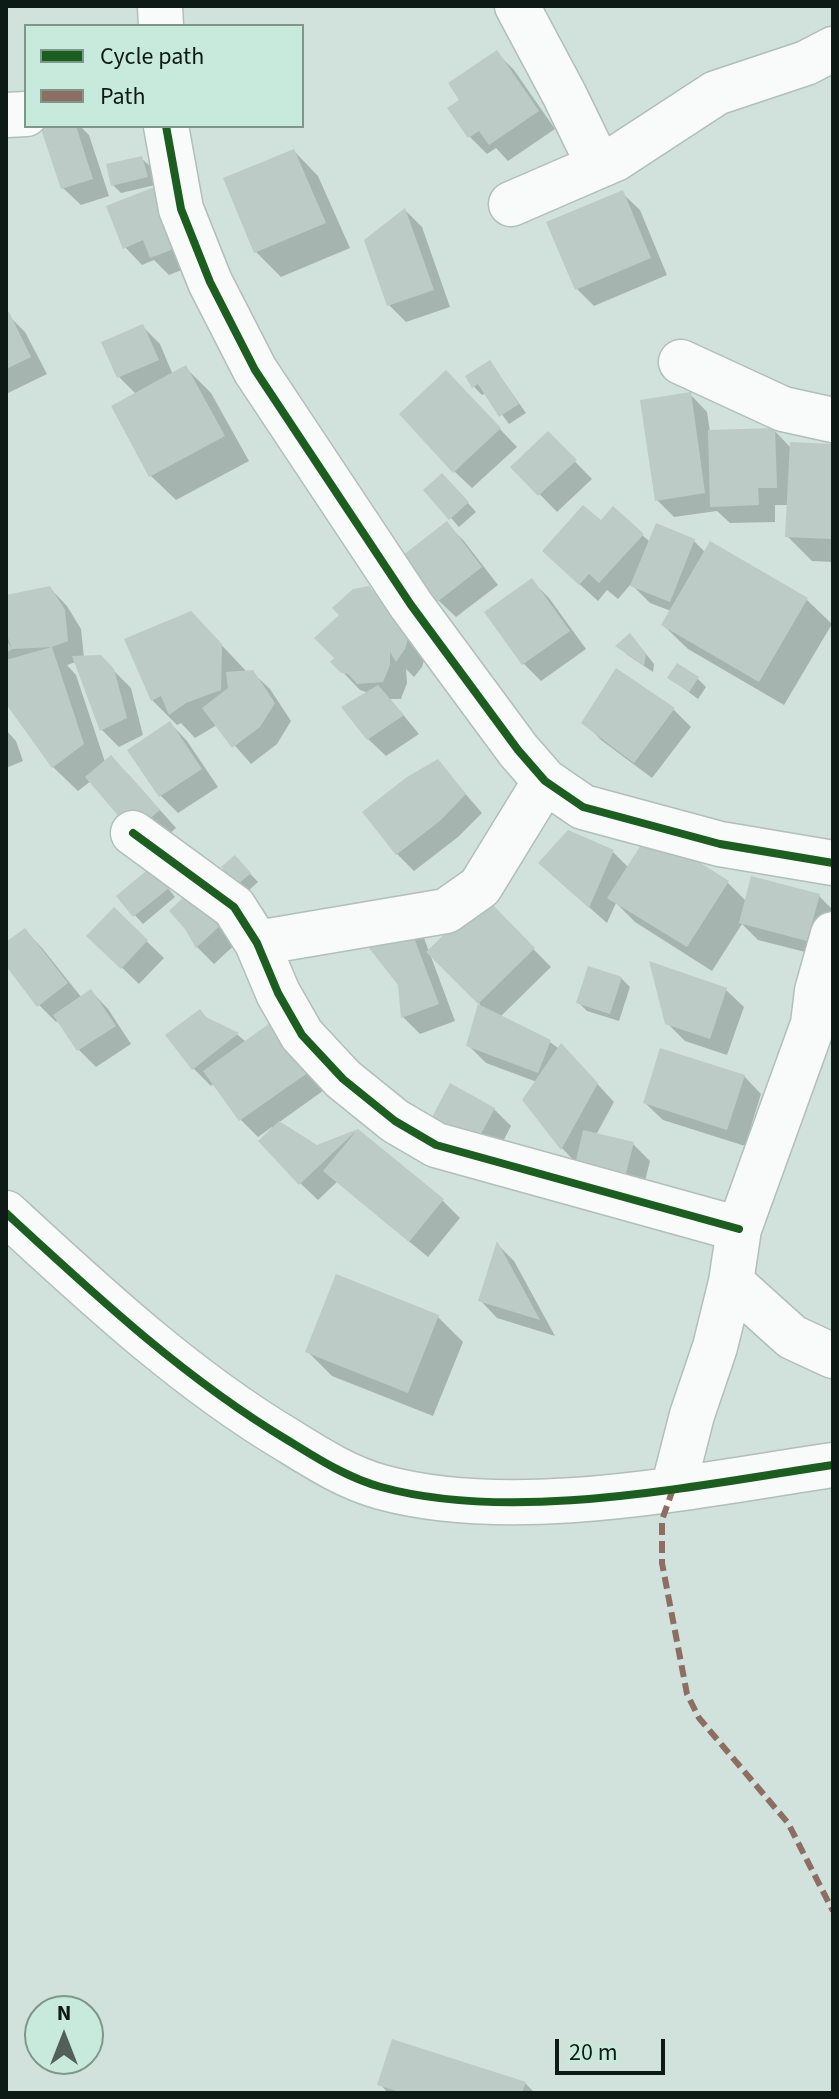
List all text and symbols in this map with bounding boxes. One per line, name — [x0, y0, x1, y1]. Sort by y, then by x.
legend — [24, 24, 304, 128]
text: Cycle path — [100, 39, 204, 74]
text: Path — [100, 79, 146, 114]
north arrow — [24, 1995, 104, 2075]
text: N — [57, 1997, 71, 2029]
scale bar — [559, 2023, 669, 2073]
text: 20 m — [569, 2035, 618, 2070]

